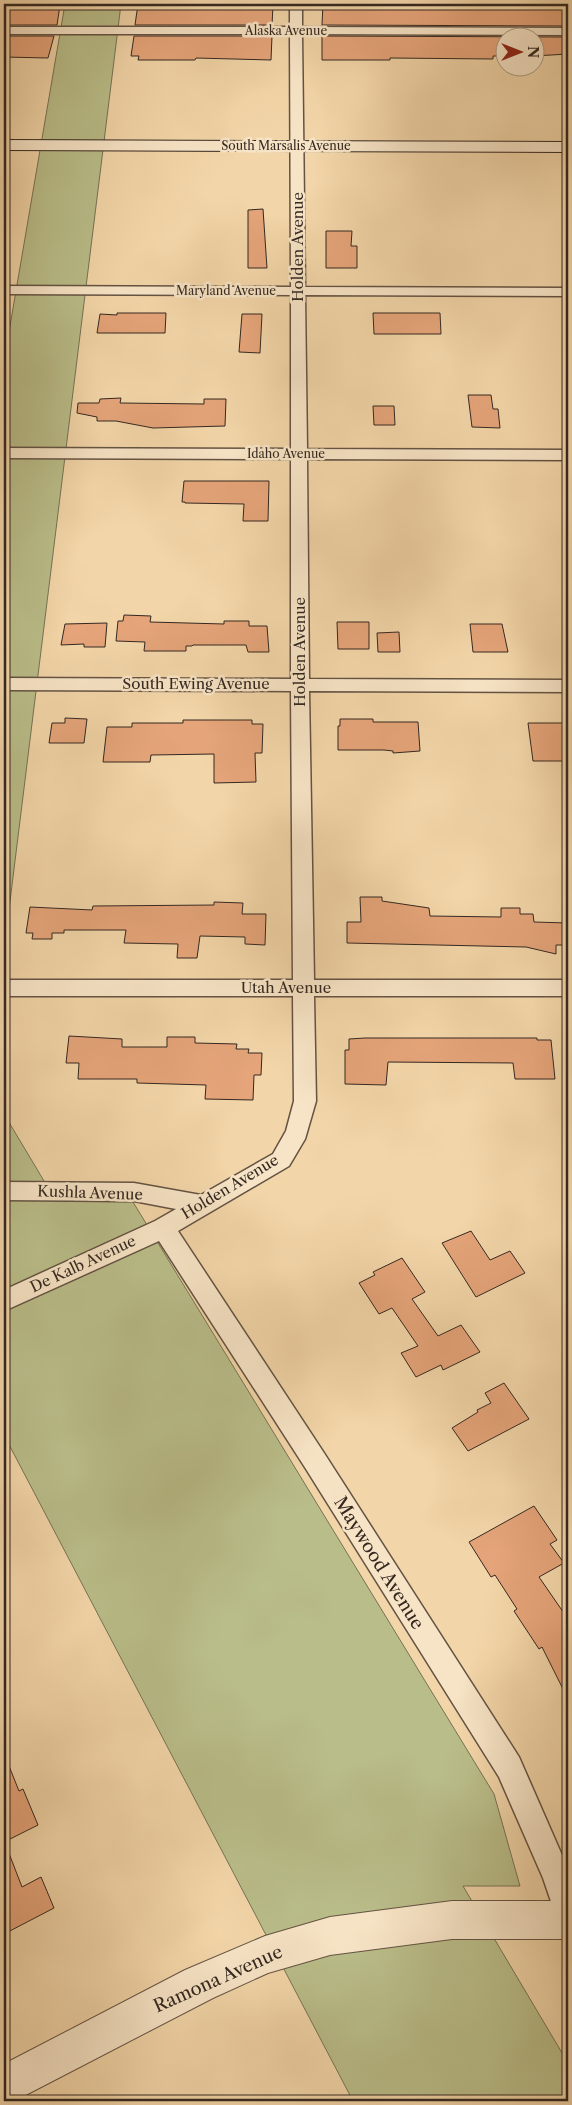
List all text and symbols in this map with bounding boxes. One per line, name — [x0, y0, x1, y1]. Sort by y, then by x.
street label: Alaska Avenue — [244, 23, 327, 38]
north arrow — [494, 28, 544, 78]
text: N — [524, 46, 542, 58]
street label: South Marsalis Avenue — [221, 138, 351, 153]
street label: Holden Avenue — [288, 192, 307, 302]
street label: Maryland Avenue — [176, 283, 276, 298]
street label: Idaho Avenue — [247, 446, 325, 461]
street label: Holden Avenue — [290, 597, 309, 707]
street label: South Ewing Avenue — [122, 674, 270, 693]
street label: Utah Avenue — [241, 978, 331, 997]
street label: Holden Avenue — [178, 1150, 282, 1223]
street label: Kushla Avenue — [37, 1181, 143, 1204]
street label: De Kalb Avenue — [27, 1231, 139, 1296]
street label: Maywood Avenue — [329, 1492, 429, 1634]
street label: Ramona Avenue — [150, 1941, 286, 2017]

